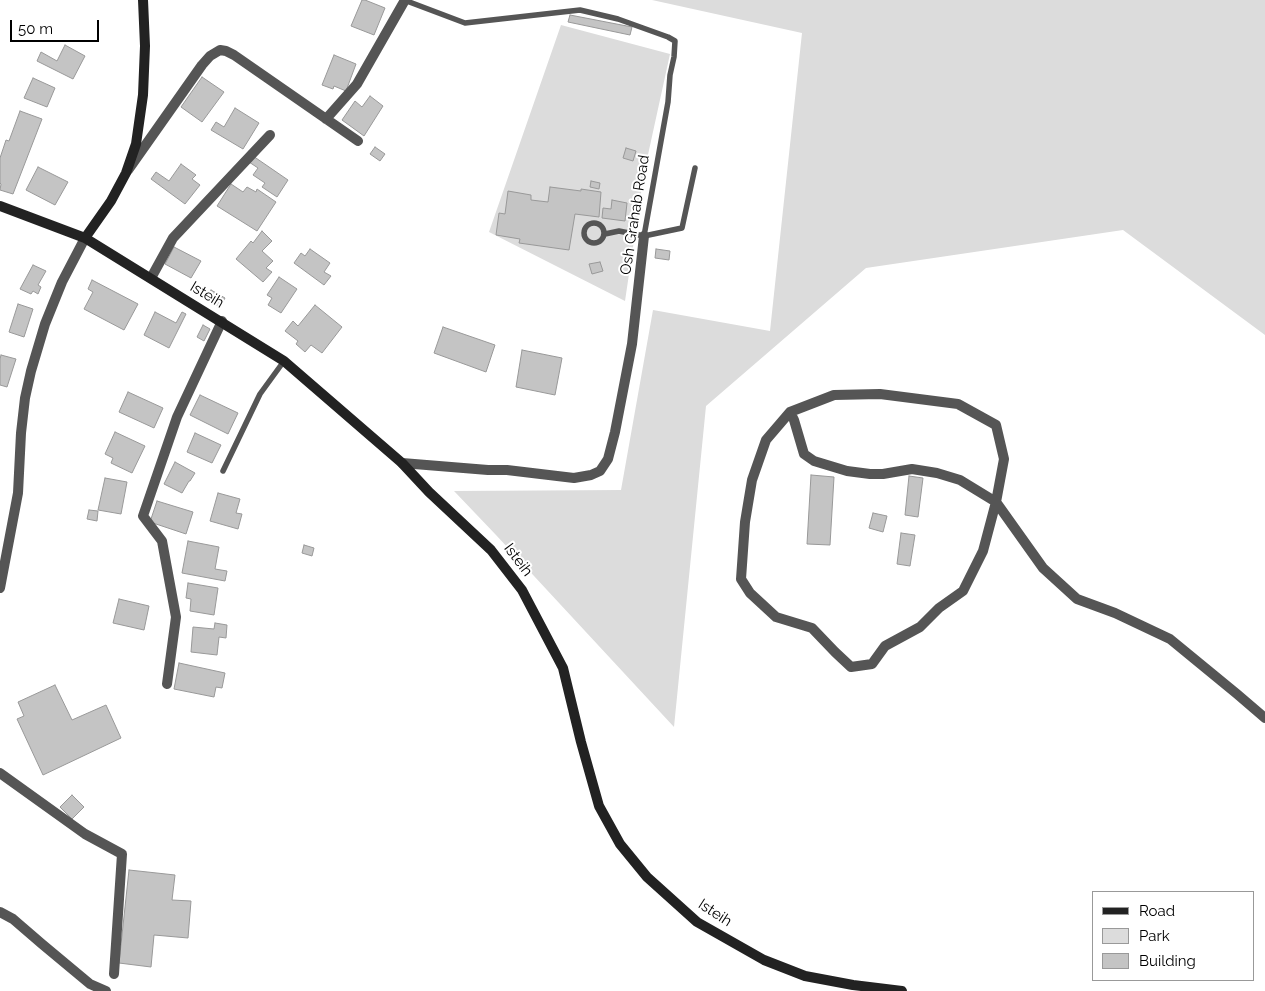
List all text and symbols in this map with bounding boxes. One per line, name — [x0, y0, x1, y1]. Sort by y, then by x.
scale bar — [12, 10, 101, 42]
text: 50 m — [18, 20, 53, 38]
street label: Osh Grahab Road — [617, 154, 653, 276]
street label: Isteih — [187, 278, 227, 312]
street label: Isteih — [500, 540, 536, 580]
legend — [1092, 891, 1255, 981]
street label: Isteih — [695, 895, 735, 931]
text: Road — [1139, 902, 1175, 920]
text: Park — [1139, 927, 1170, 945]
text: Building — [1139, 952, 1196, 970]

